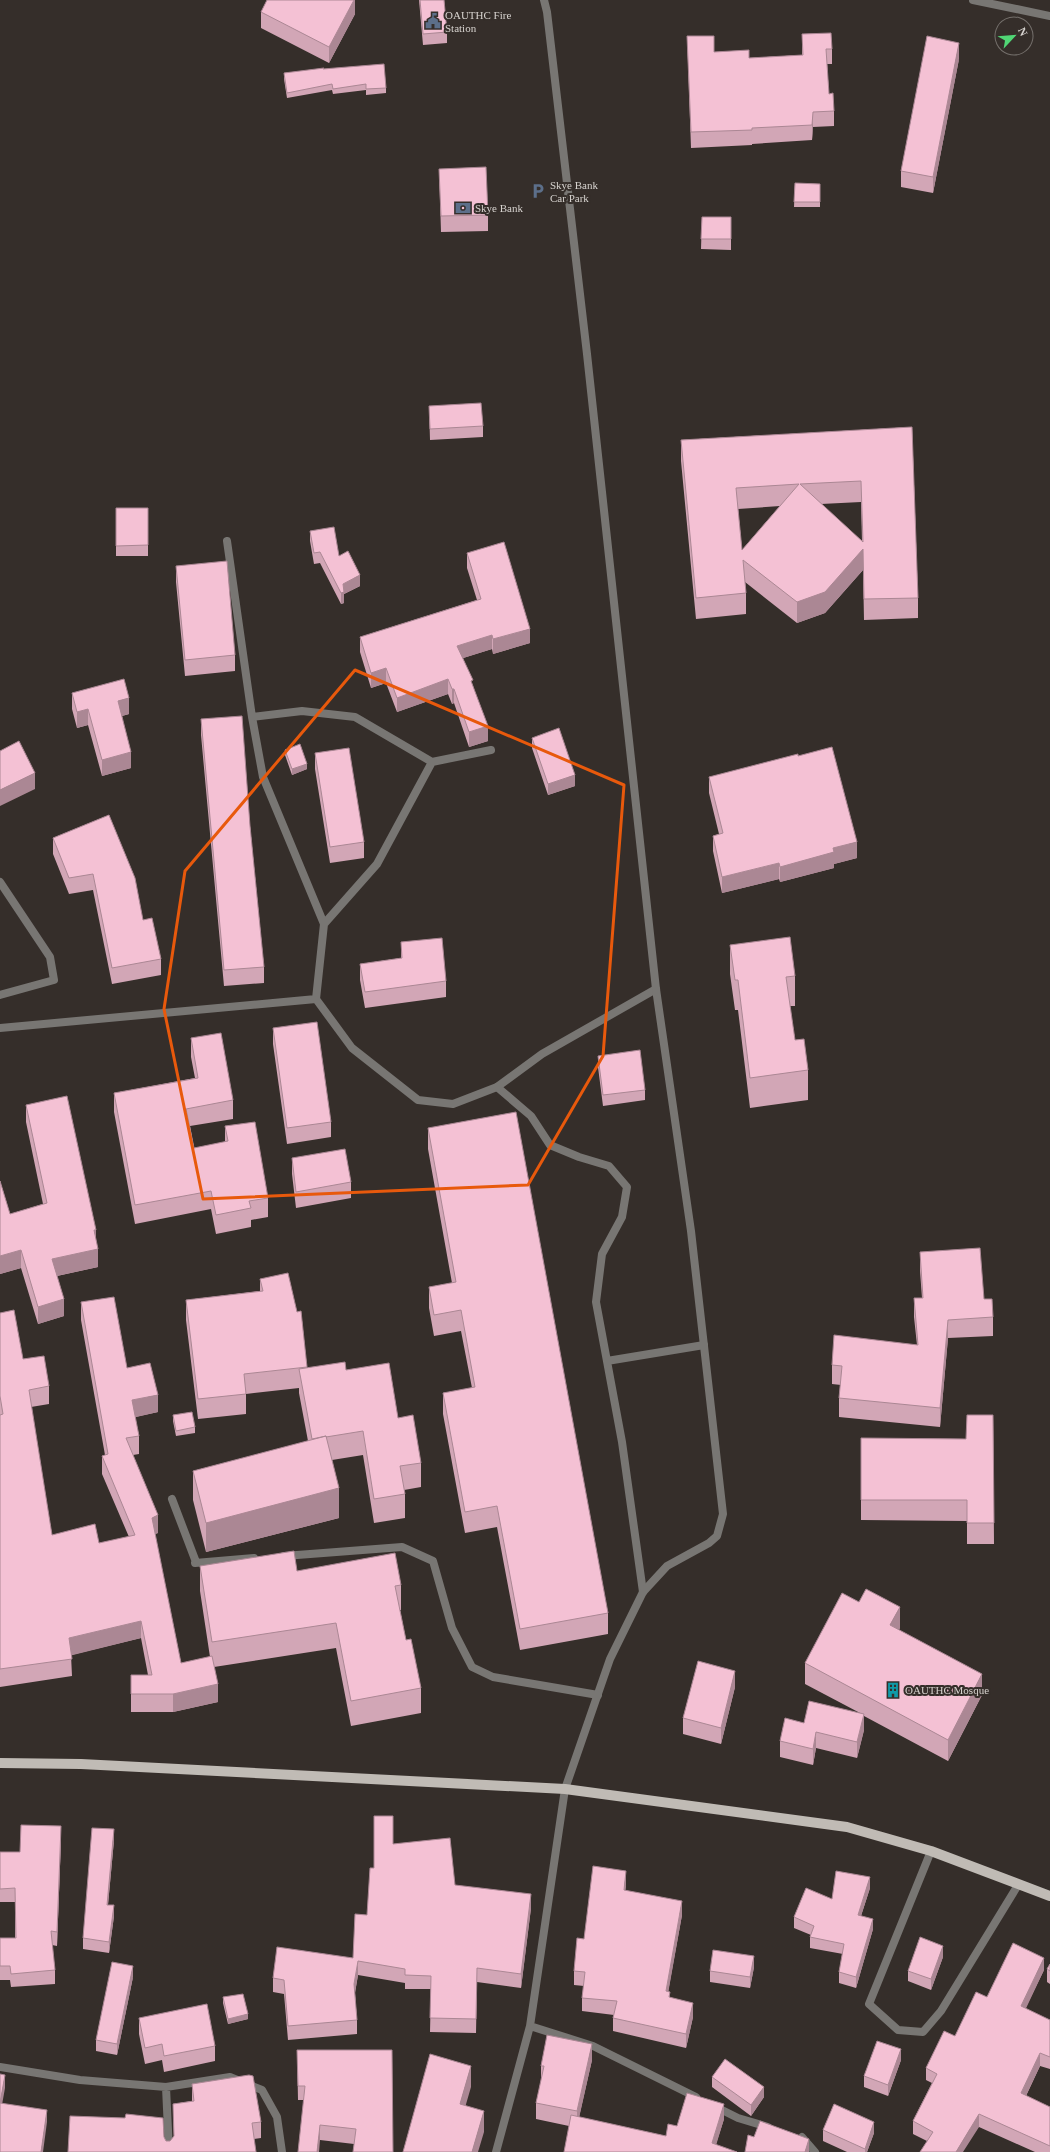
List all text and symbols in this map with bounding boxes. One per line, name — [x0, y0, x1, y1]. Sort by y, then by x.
place label: OAUTHC Fire Station — [445, 9, 511, 34]
public building icon: OAUTHC Fire Station — [424, 12, 442, 30]
north arrow — [994, 16, 1034, 56]
text: N — [1016, 25, 1030, 38]
place label: Skye Bank Car Park — [550, 179, 598, 204]
parking icon: Skye Bank Car Park — [529, 182, 547, 200]
bank icon: Skye Bank — [454, 199, 472, 217]
place label: Skye Bank — [475, 202, 523, 214]
building icon: OAUTHC Mosque — [884, 1681, 902, 1699]
place label: OAUTHC Mosque — [905, 1684, 989, 1696]

